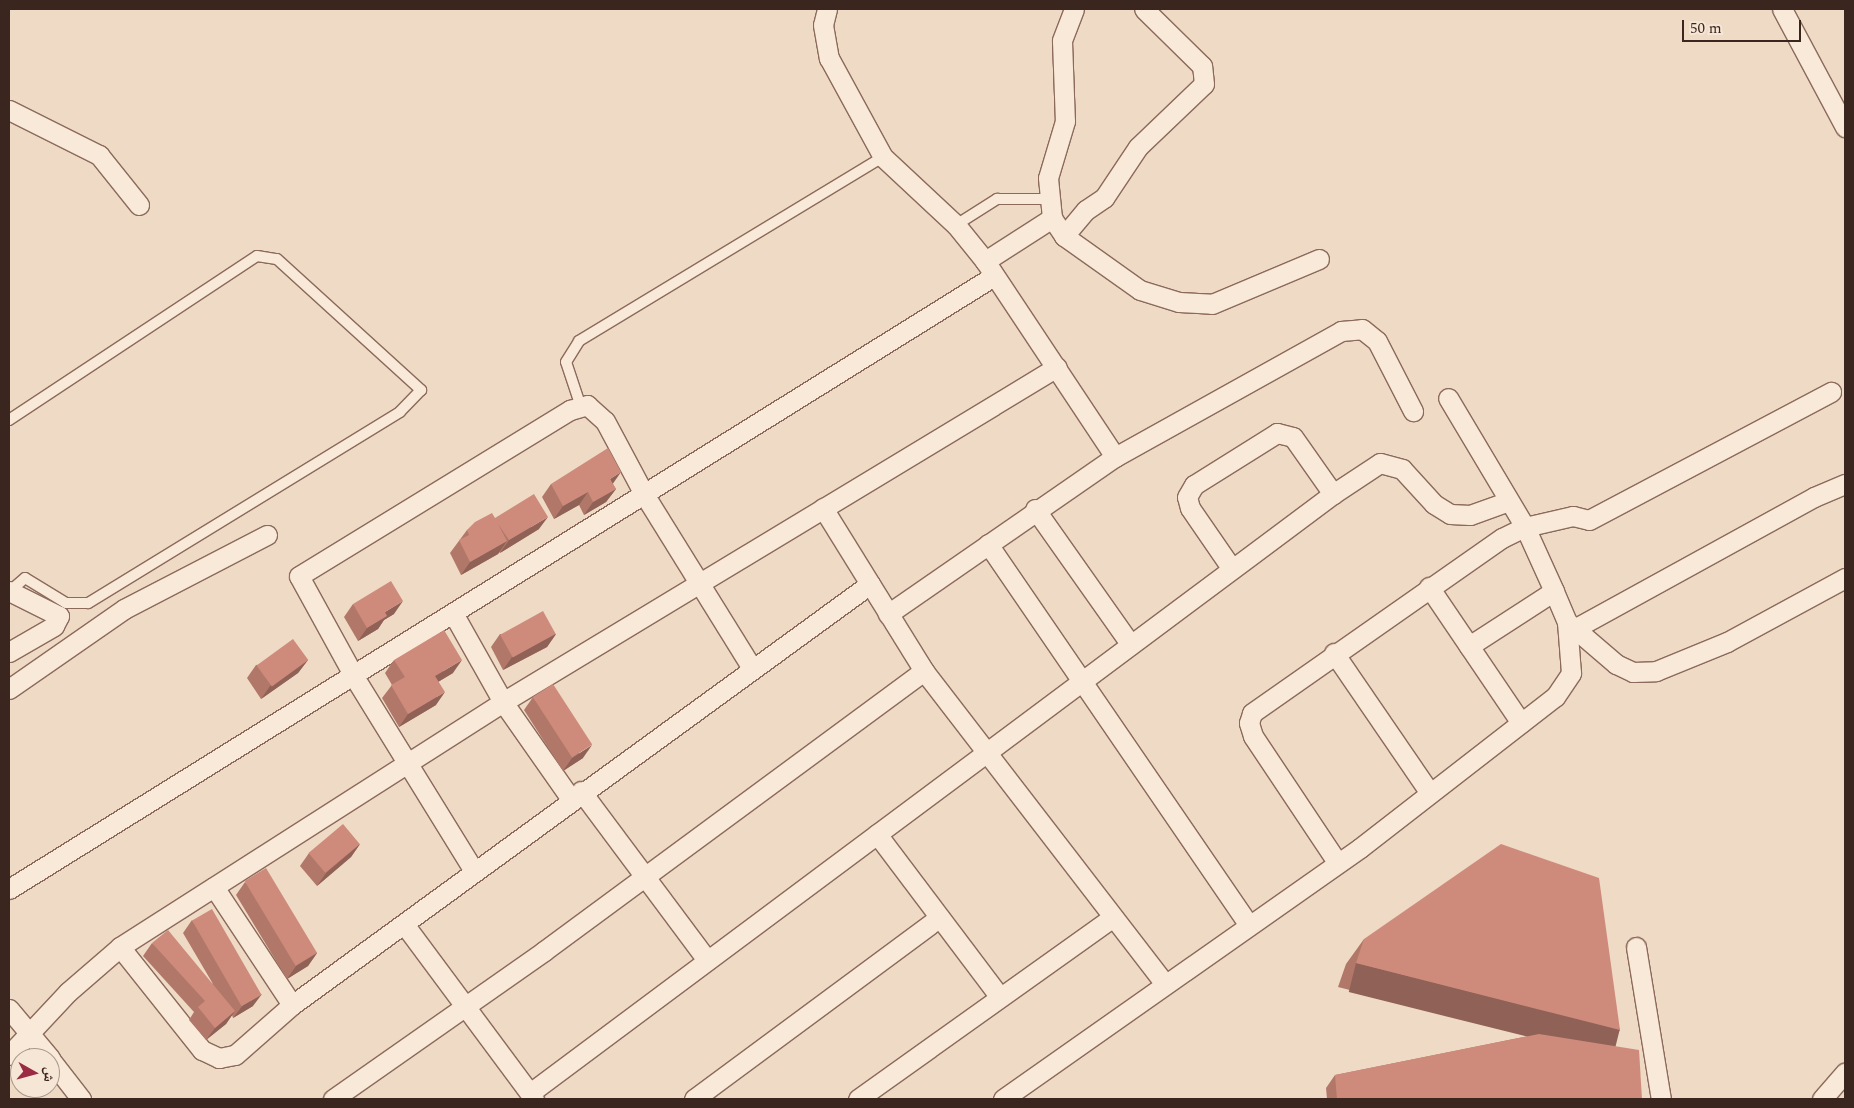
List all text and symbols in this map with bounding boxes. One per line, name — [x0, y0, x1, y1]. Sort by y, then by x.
scale bar — [1684, 10, 1803, 42]
text: 50 m — [1690, 17, 1722, 40]
north arrow — [10, 1048, 60, 1098]
text: ش — [38, 1066, 61, 1083]

